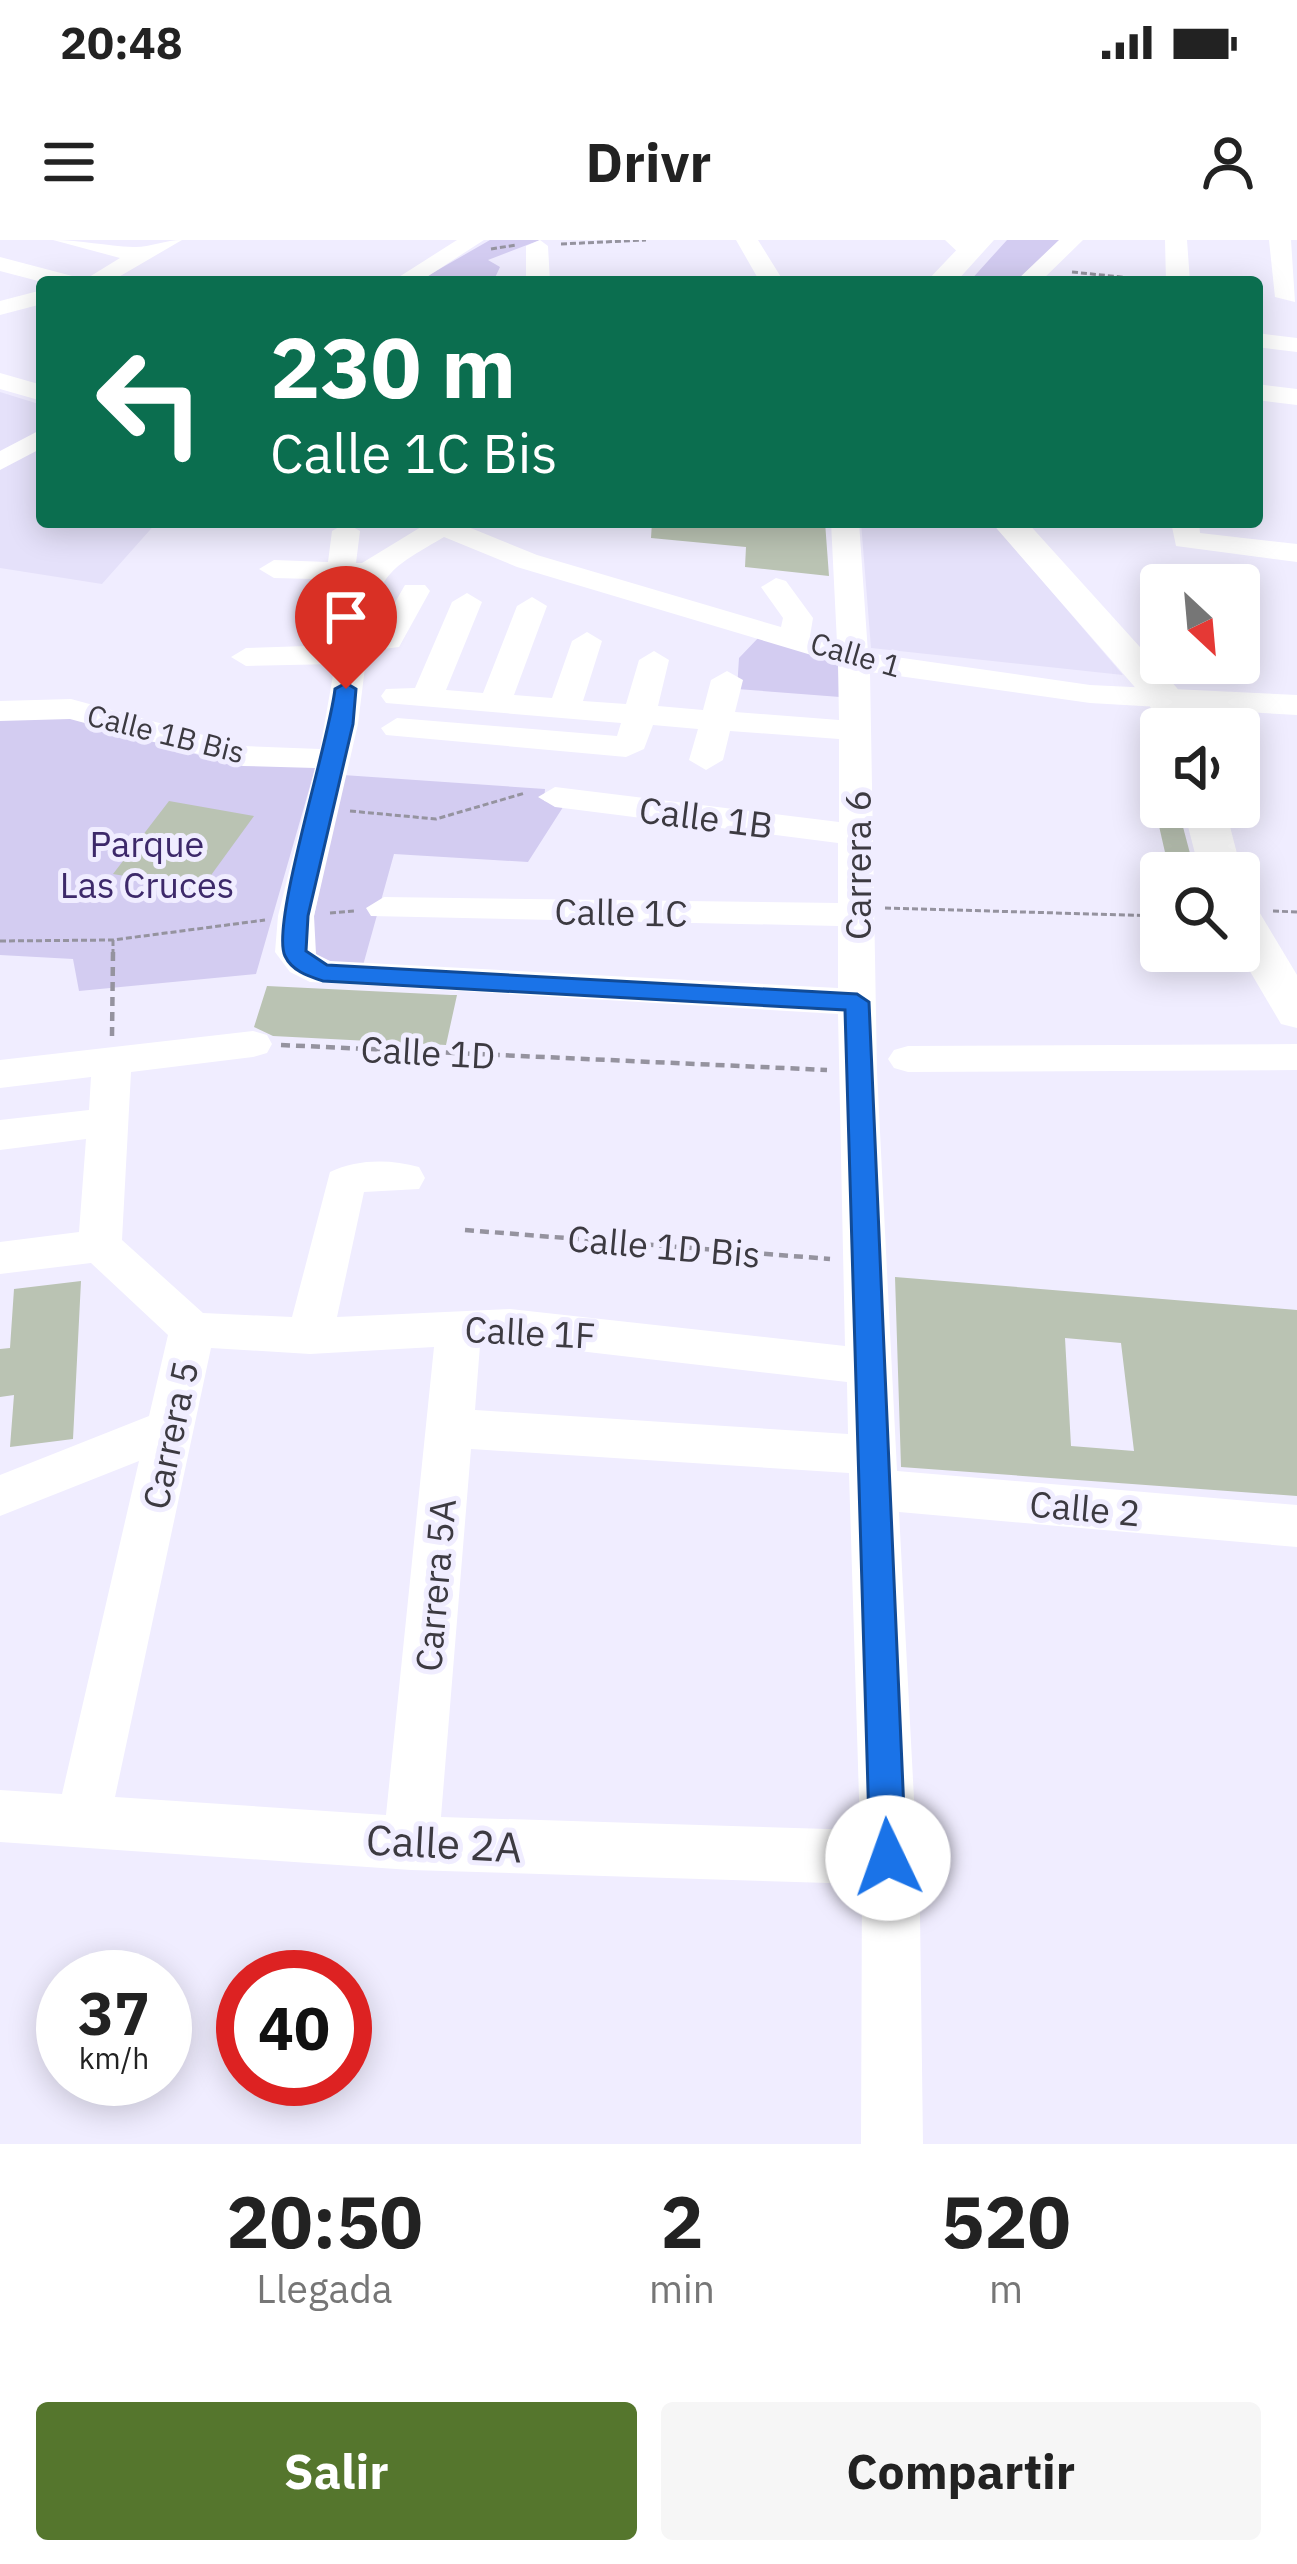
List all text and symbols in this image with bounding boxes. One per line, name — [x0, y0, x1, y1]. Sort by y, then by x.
text: 20:48 — [60, 13, 183, 71]
text: Drivr — [586, 127, 711, 197]
icon: menu — [36, 129, 102, 195]
icon: person — [1195, 129, 1261, 195]
text: 230 m — [270, 312, 516, 421]
icon: left — [72, 324, 228, 480]
text: Calle 1C Bis — [270, 418, 558, 488]
north arrow — [1140, 564, 1260, 684]
map controls — [1140, 564, 1260, 972]
pin — [295, 566, 397, 689]
icon: arrive — [313, 584, 379, 650]
street label: Calle 1 — [806, 623, 906, 685]
street label: Calle 1B Bis — [83, 695, 249, 771]
button: sound — [1140, 708, 1260, 828]
street label: Calle 1B — [636, 785, 776, 849]
street label: Carrera 6 — [834, 790, 881, 940]
park label: Parque Las Cruces — [60, 820, 234, 908]
button: search — [1140, 852, 1260, 972]
street label: Calle 1C — [554, 887, 688, 937]
street label: Calle 1D — [359, 1025, 497, 1079]
street label: Calle 1D Bis — [566, 1214, 762, 1278]
street label: Calle 1F — [463, 1305, 597, 1359]
street label: Carrera 5 — [131, 1357, 209, 1513]
street label: Calle 2 — [1028, 1480, 1142, 1536]
street label: Carrera 5A — [404, 1497, 466, 1673]
position arrow — [825, 1795, 951, 1921]
street label: Calle 2A — [365, 1811, 523, 1875]
speed limit sign: 40 — [216, 1950, 372, 2106]
text: 37 — [78, 1973, 150, 2052]
text: km/h — [79, 2038, 149, 2077]
text: 20:50 — [226, 2174, 423, 2268]
text: 2 — [660, 2174, 704, 2268]
text: 520 — [941, 2174, 1071, 2268]
text: Llegada — [256, 2263, 393, 2314]
text: min — [649, 2263, 715, 2314]
text: m — [989, 2263, 1023, 2314]
button: Salir — [36, 2402, 637, 2540]
button: Compartir — [661, 2402, 1261, 2540]

